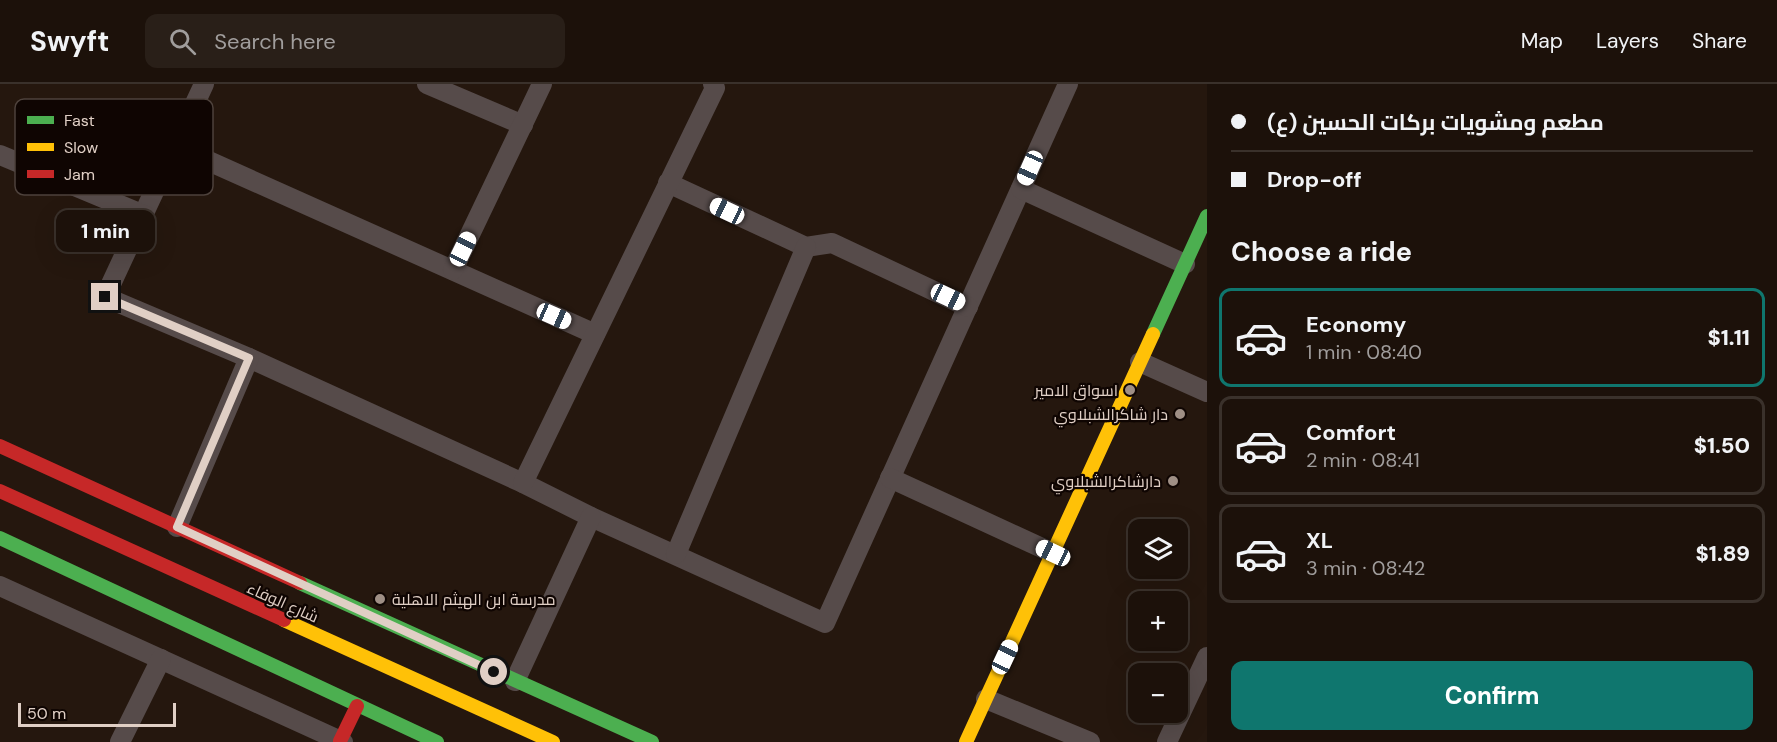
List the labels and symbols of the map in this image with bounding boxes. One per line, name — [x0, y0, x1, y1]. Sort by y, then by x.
legend — [15, 99, 213, 195]
text: Fast — [64, 110, 95, 131]
text: Slow — [64, 137, 98, 158]
car — [1014, 148, 1046, 188]
text: Jam — [64, 164, 95, 185]
car — [707, 195, 747, 227]
callout: 1 min — [56, 210, 154, 252]
car — [447, 229, 479, 269]
car — [928, 281, 968, 313]
route end — [91, 283, 118, 310]
car — [534, 300, 574, 332]
place label: اسواق الامير — [1033, 380, 1118, 401]
marker: اسواق الامير — [1123, 383, 1137, 397]
place label: دار شاكرالشبلاوي — [1054, 404, 1168, 428]
marker: دار شاكرالشبلاوي — [1173, 407, 1187, 421]
place label: دارشاكرالشبلاوي — [1051, 471, 1161, 495]
marker: دارشاكرالشبلاوي — [1166, 474, 1180, 488]
car — [1033, 537, 1073, 569]
street label: شارع الوفاء — [243, 577, 322, 628]
place label: مدرسة ابن الهيثم الاهلية — [392, 589, 555, 611]
marker: مدرسة ابن الهيثم الاهلية — [373, 592, 387, 606]
car — [989, 637, 1021, 677]
route start — [480, 658, 507, 685]
scale bar — [18, 700, 176, 728]

